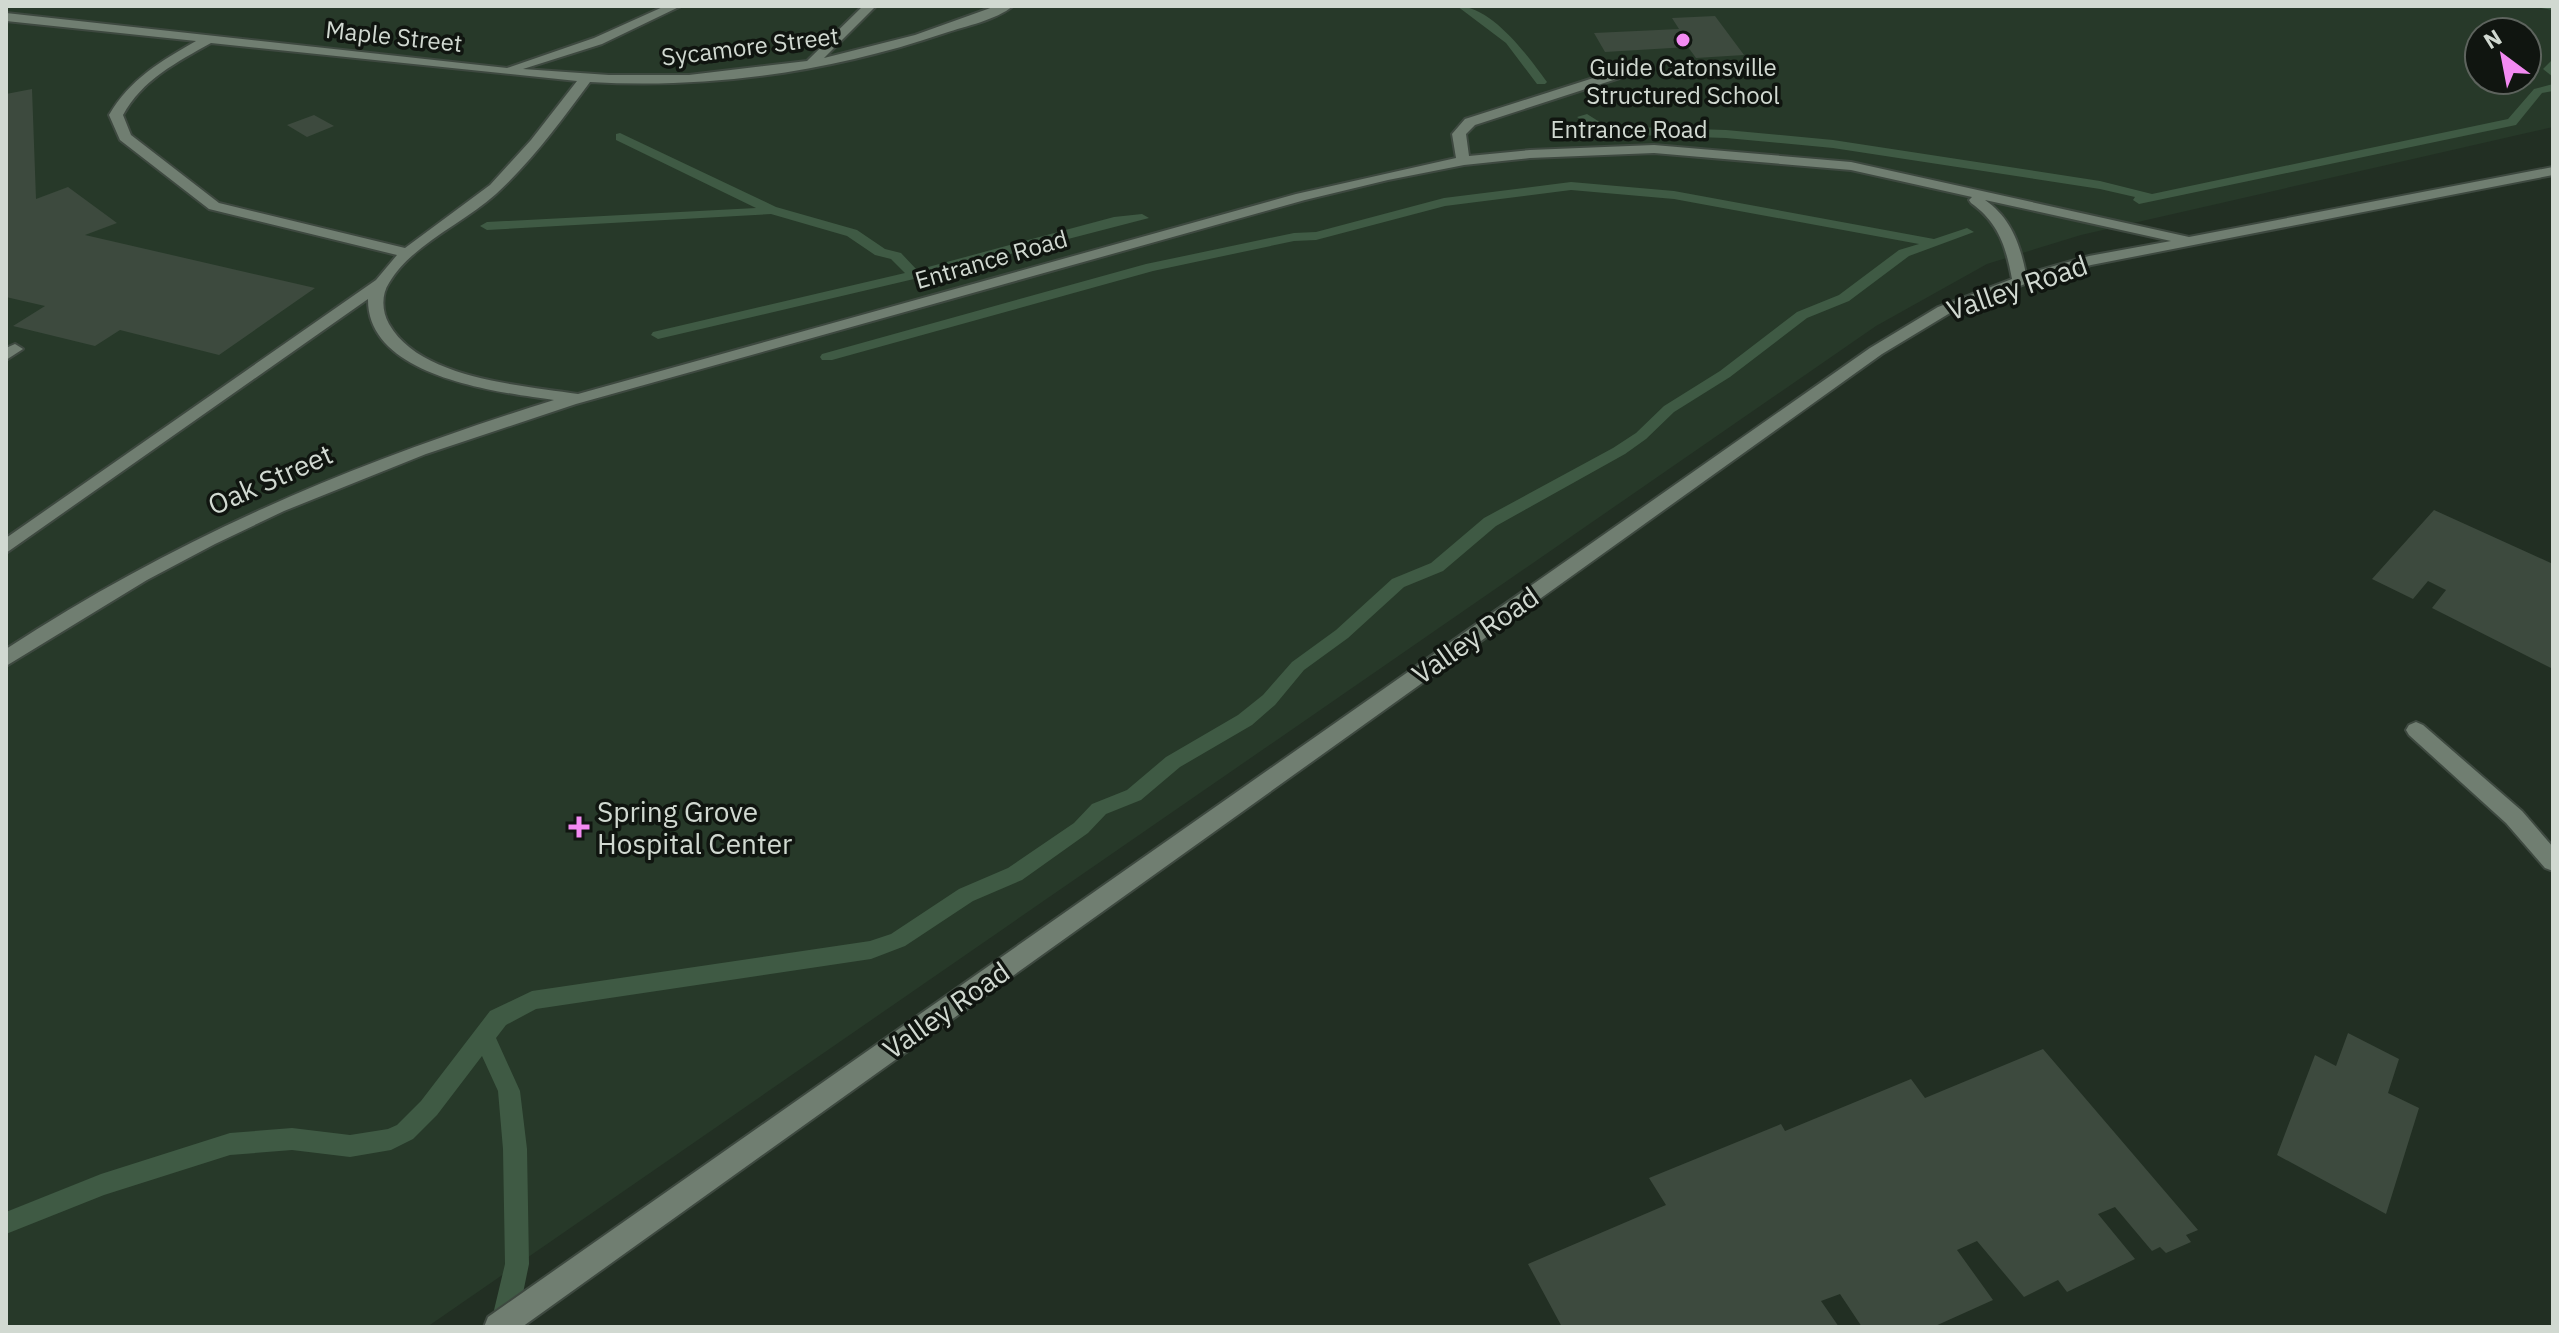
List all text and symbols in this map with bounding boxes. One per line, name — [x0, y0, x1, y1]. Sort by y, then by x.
street label: Maple Street — [324, 13, 464, 59]
north arrow — [2463, 16, 2543, 96]
street label: Sycamore Street — [659, 19, 841, 73]
text: N — [2478, 22, 2507, 55]
marker: Guide Catonsville Structured School — [1674, 31, 1692, 49]
place label: Guide Catonsville Structured School — [1586, 51, 1780, 111]
street label: Entrance Road — [1550, 113, 1708, 145]
street label: Entrance Road — [911, 222, 1071, 296]
street label: Valley Road — [1942, 246, 2092, 328]
street label: Oak Street — [202, 435, 338, 523]
street label: Valley Road — [1404, 578, 1546, 692]
place label: Spring Grove Hospital Center — [597, 793, 792, 862]
marker: Spring Grove Hospital Center — [568, 816, 590, 838]
street label: Valley Road — [875, 953, 1017, 1067]

